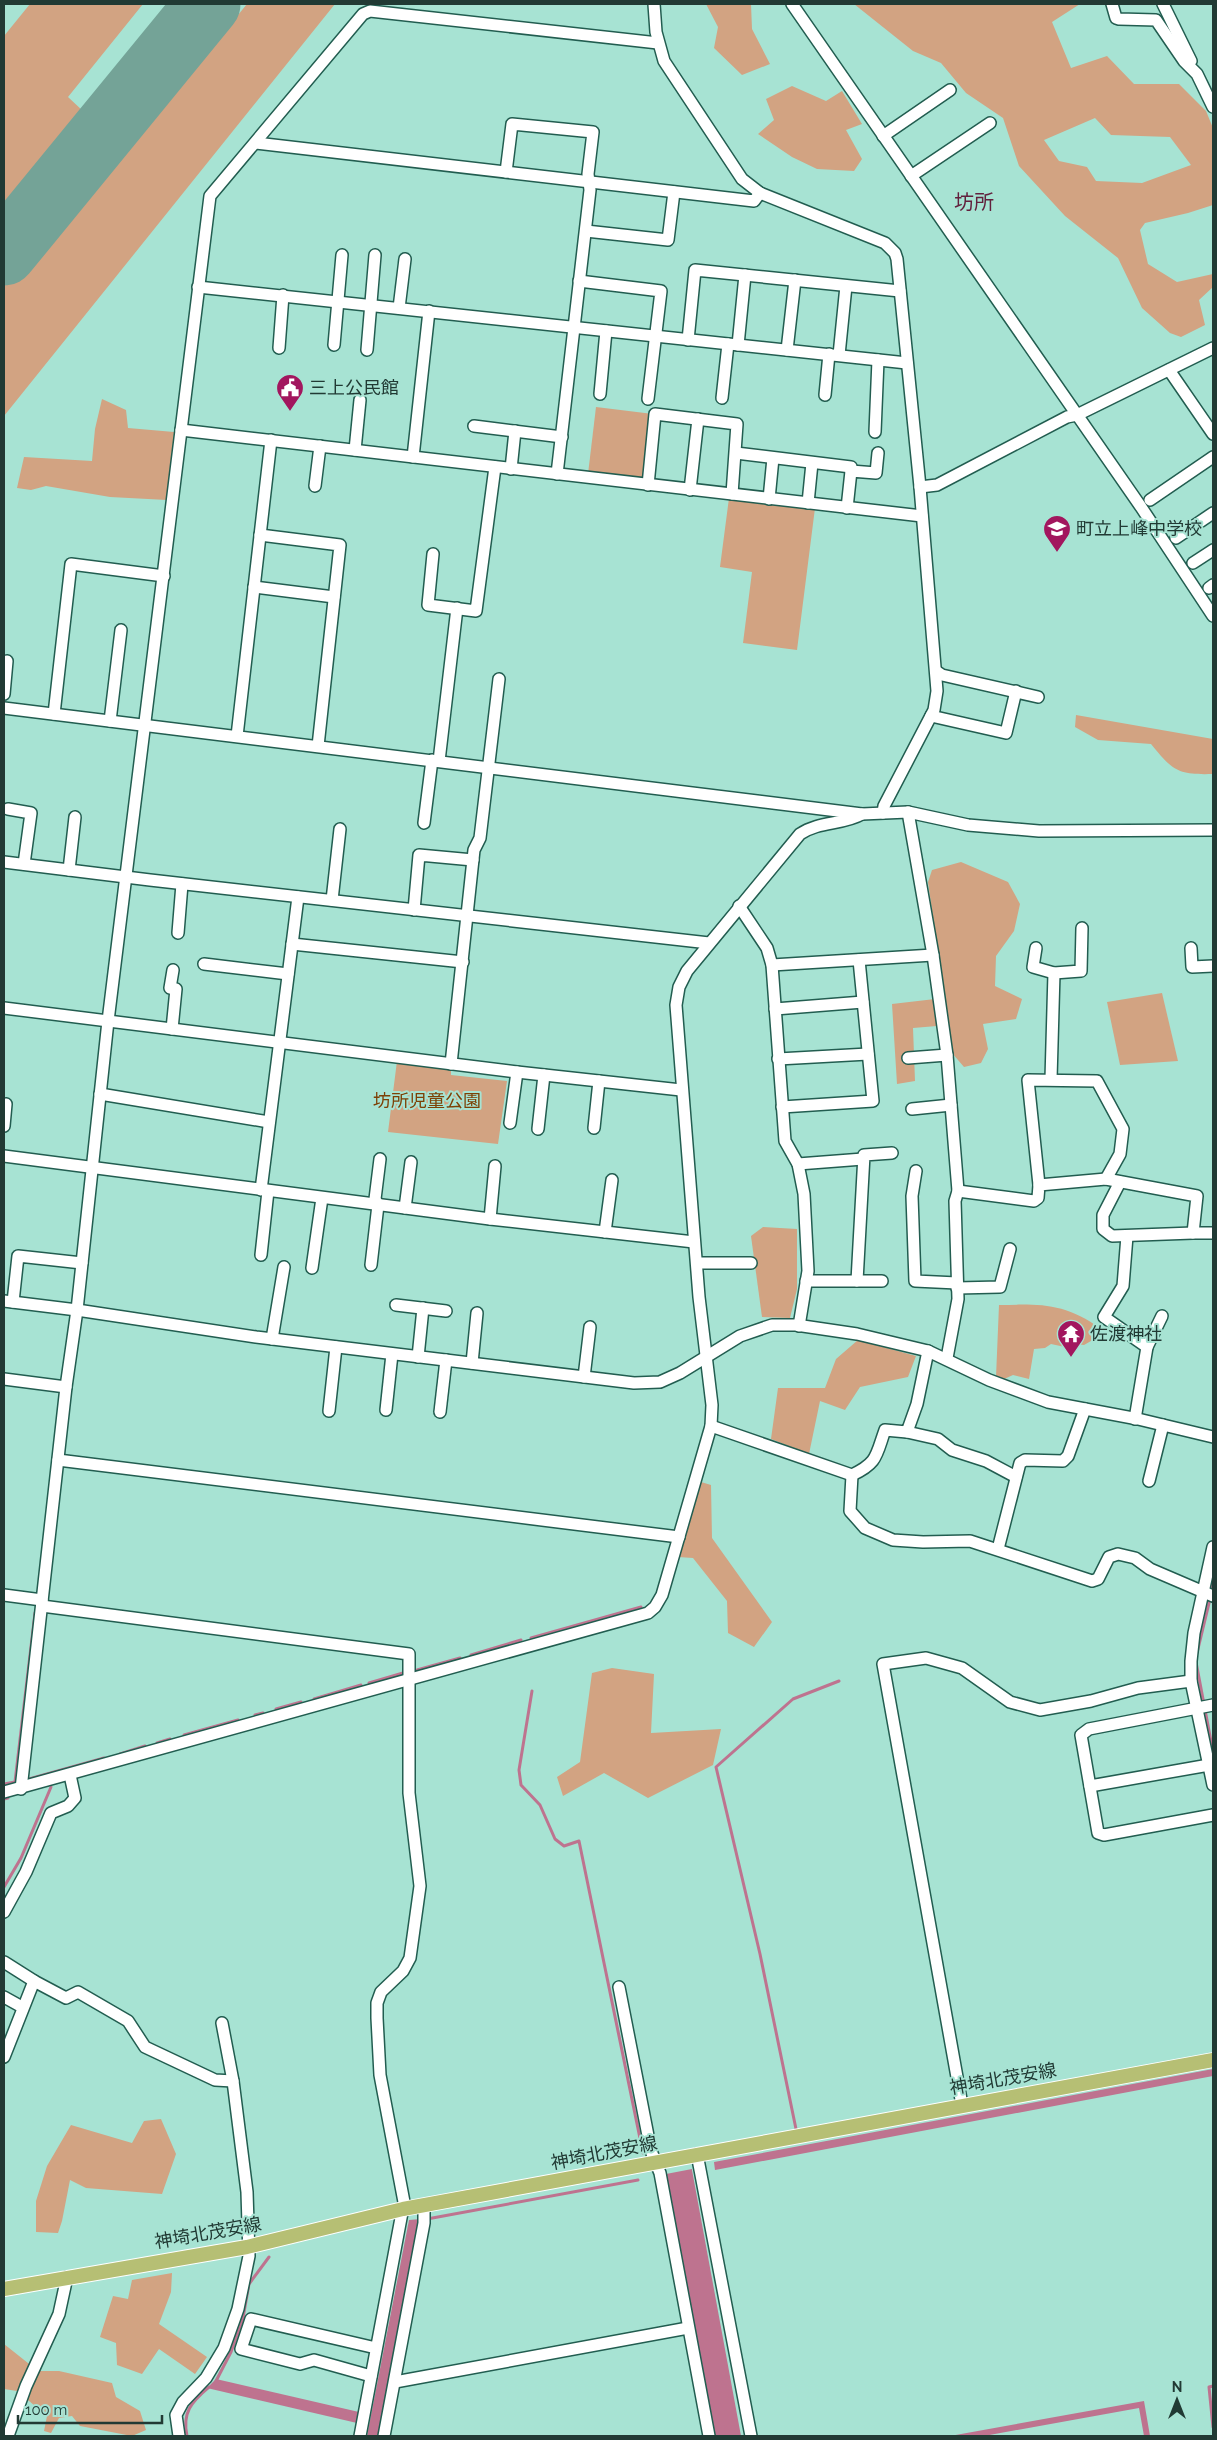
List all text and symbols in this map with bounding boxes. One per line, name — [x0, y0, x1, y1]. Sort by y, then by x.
district label: 坊所 — [954, 190, 994, 214]
public building icon: 三上公民館 — [275, 373, 305, 412]
place label: 三上公民館 — [309, 377, 399, 398]
school or university icon: 町立上峰中学校 — [1042, 514, 1072, 553]
place label: 町立上峰中学校 — [1076, 518, 1202, 539]
park label: 坊所児童公園 — [373, 1090, 481, 1111]
temple icon: 佐渡神社 — [1056, 1319, 1086, 1358]
place label: 佐渡神社 — [1090, 1323, 1162, 1344]
street label: 神埼北茂安線 — [948, 2059, 1058, 2098]
street label: 神埼北茂安線 — [549, 2132, 659, 2173]
street label: 神埼北茂安線 — [153, 2213, 263, 2252]
north arrow — [1152, 2375, 1202, 2425]
text: N — [1172, 2379, 1182, 2395]
scale bar — [18, 2392, 161, 2424]
text: 100 m — [25, 2401, 67, 2419]

